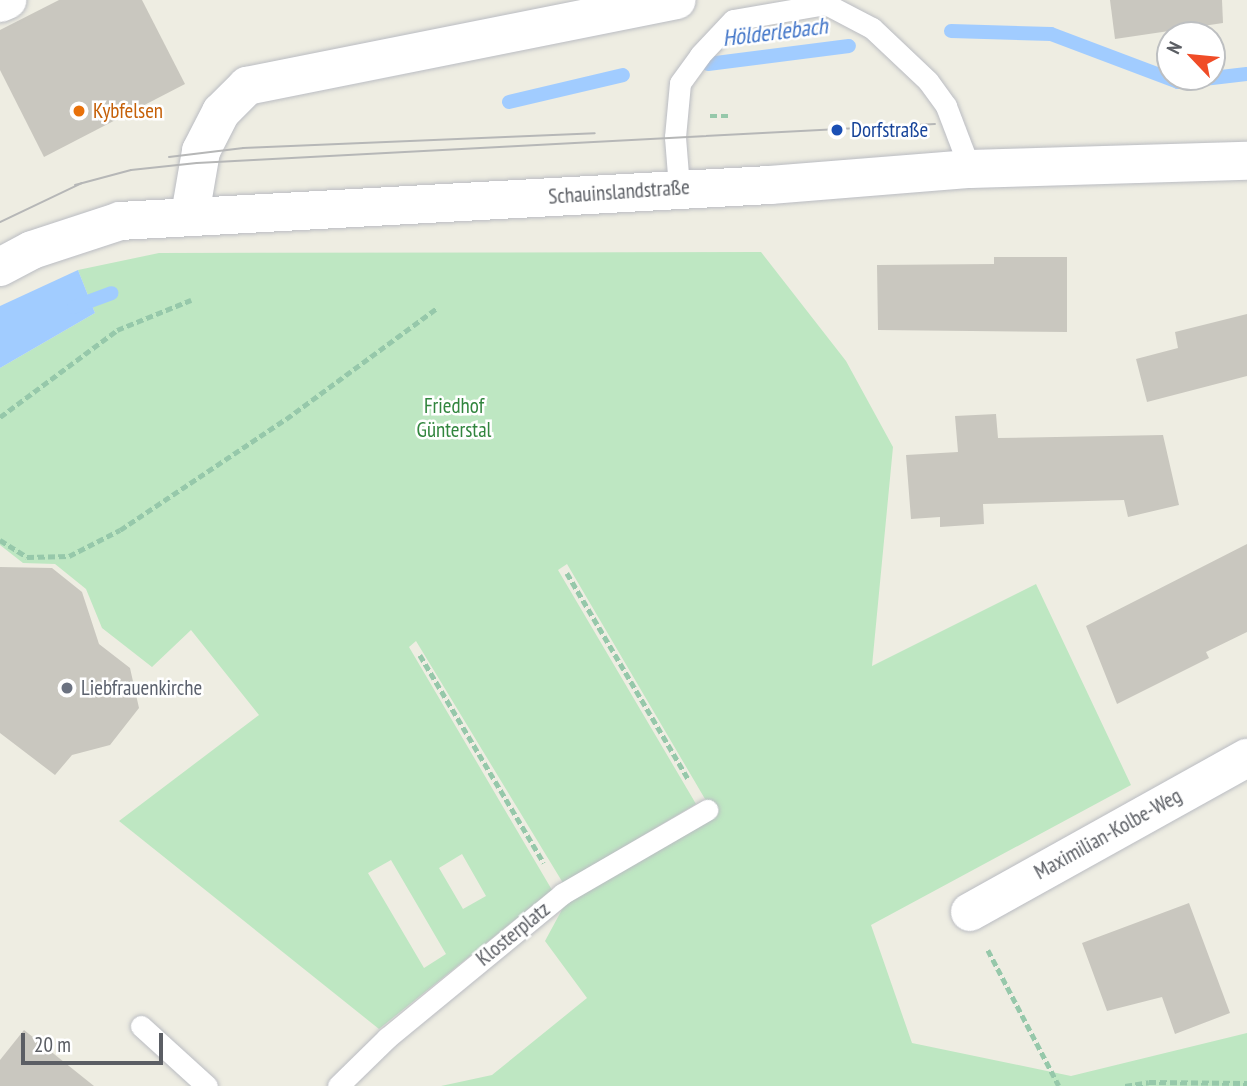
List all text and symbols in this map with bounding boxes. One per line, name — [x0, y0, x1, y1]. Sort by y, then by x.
water label: Hölderlebach — [721, 12, 829, 52]
north arrow — [1156, 21, 1226, 91]
text: N — [1161, 38, 1187, 58]
place label: Kybfelsen — [93, 98, 163, 124]
marker: Kybfelsen — [71, 103, 87, 119]
place label: Dorfstraße — [851, 117, 928, 143]
marker: Dorfstraße — [829, 122, 845, 138]
street label: Schauinslandstraße — [547, 174, 691, 210]
park label: Friedhof Günterstal — [417, 393, 491, 443]
place label: Liebfrauenkirche — [81, 675, 202, 701]
marker: Liebfrauenkirche — [59, 680, 75, 696]
street label: Maximilian-Kolbe-Weg — [1030, 783, 1186, 885]
street label: Klosterplatz — [471, 897, 555, 971]
scale bar — [24, 1020, 166, 1064]
text: 20 m — [34, 1031, 71, 1058]

